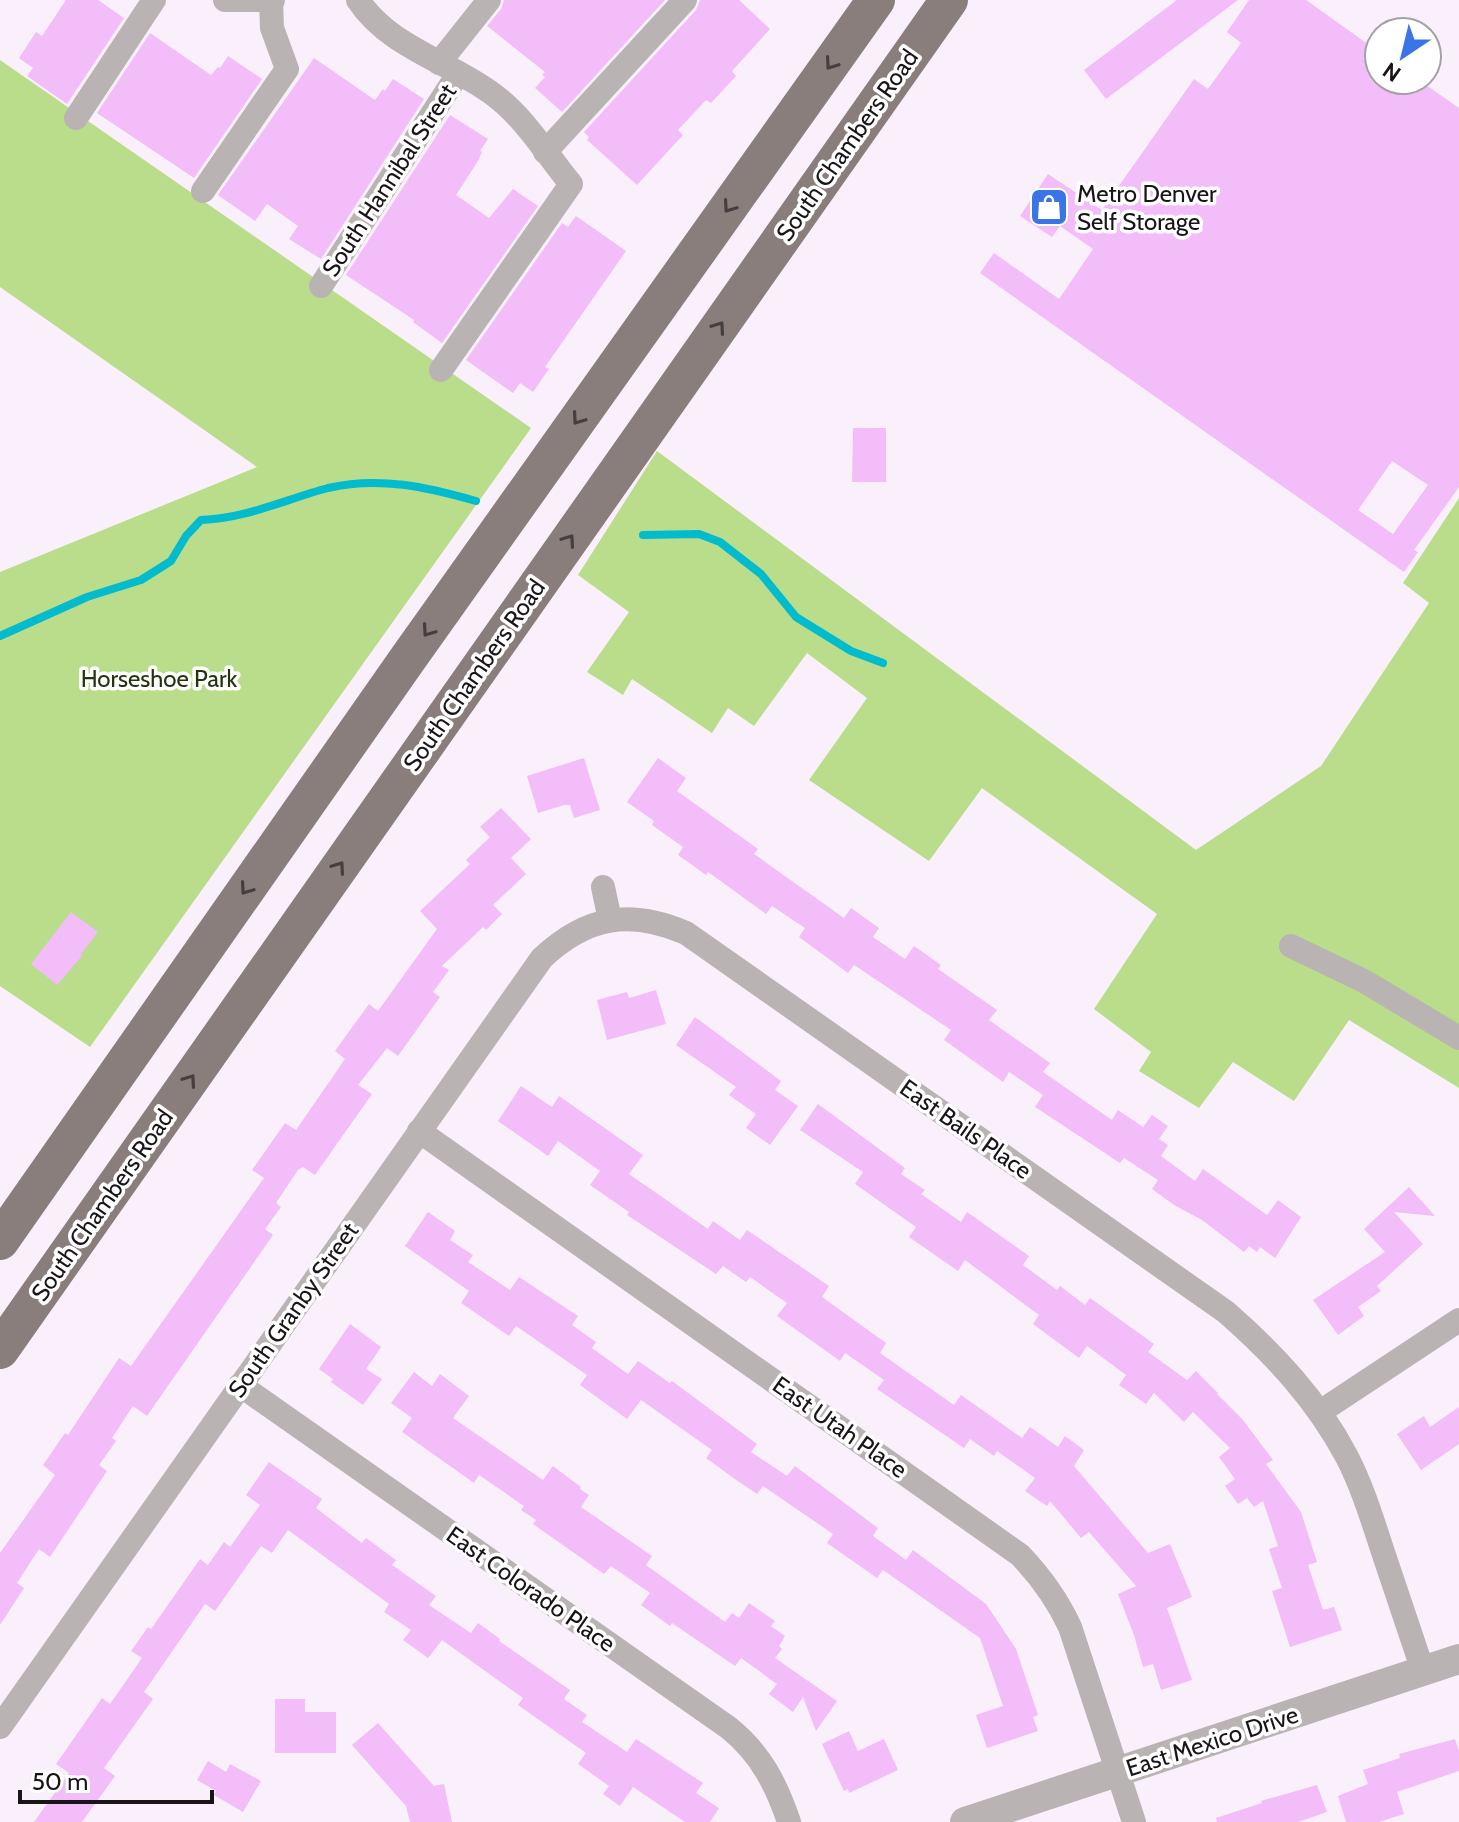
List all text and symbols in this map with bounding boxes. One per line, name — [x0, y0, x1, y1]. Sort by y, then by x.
north arrow — [1363, 16, 1443, 96]
street label: South Chambers Road — [770, 44, 924, 246]
one-way arrow — [826, 55, 841, 69]
text: N — [1378, 56, 1406, 87]
street label: South Hannibal Street — [316, 78, 462, 282]
place label: Metro Denver Self Storage — [1077, 179, 1217, 236]
shop icon: Metro Denver Self Storage — [1028, 186, 1070, 228]
one-way arrow — [724, 199, 739, 213]
one-way arrow — [709, 322, 723, 336]
one-way arrow — [573, 410, 588, 424]
one-way arrow — [559, 534, 574, 548]
street label: South Chambers Road — [397, 574, 551, 776]
one-way arrow — [423, 622, 438, 636]
park label: Horseshoe Park — [81, 664, 238, 693]
one-way arrow — [329, 862, 344, 876]
one-way arrow — [241, 881, 256, 895]
street label: East Bails Place — [895, 1073, 1037, 1185]
one-way arrow — [180, 1075, 195, 1089]
street label: South Chambers Road — [25, 1104, 179, 1306]
street label: South Granby Street — [222, 1217, 364, 1403]
street label: East Utah Place — [767, 1370, 913, 1484]
street label: East Colorado Place — [441, 1520, 621, 1658]
street label: East Mexico Drive — [1122, 1700, 1302, 1782]
scale bar — [20, 1754, 212, 1804]
text: 50 m — [32, 1767, 88, 1796]

